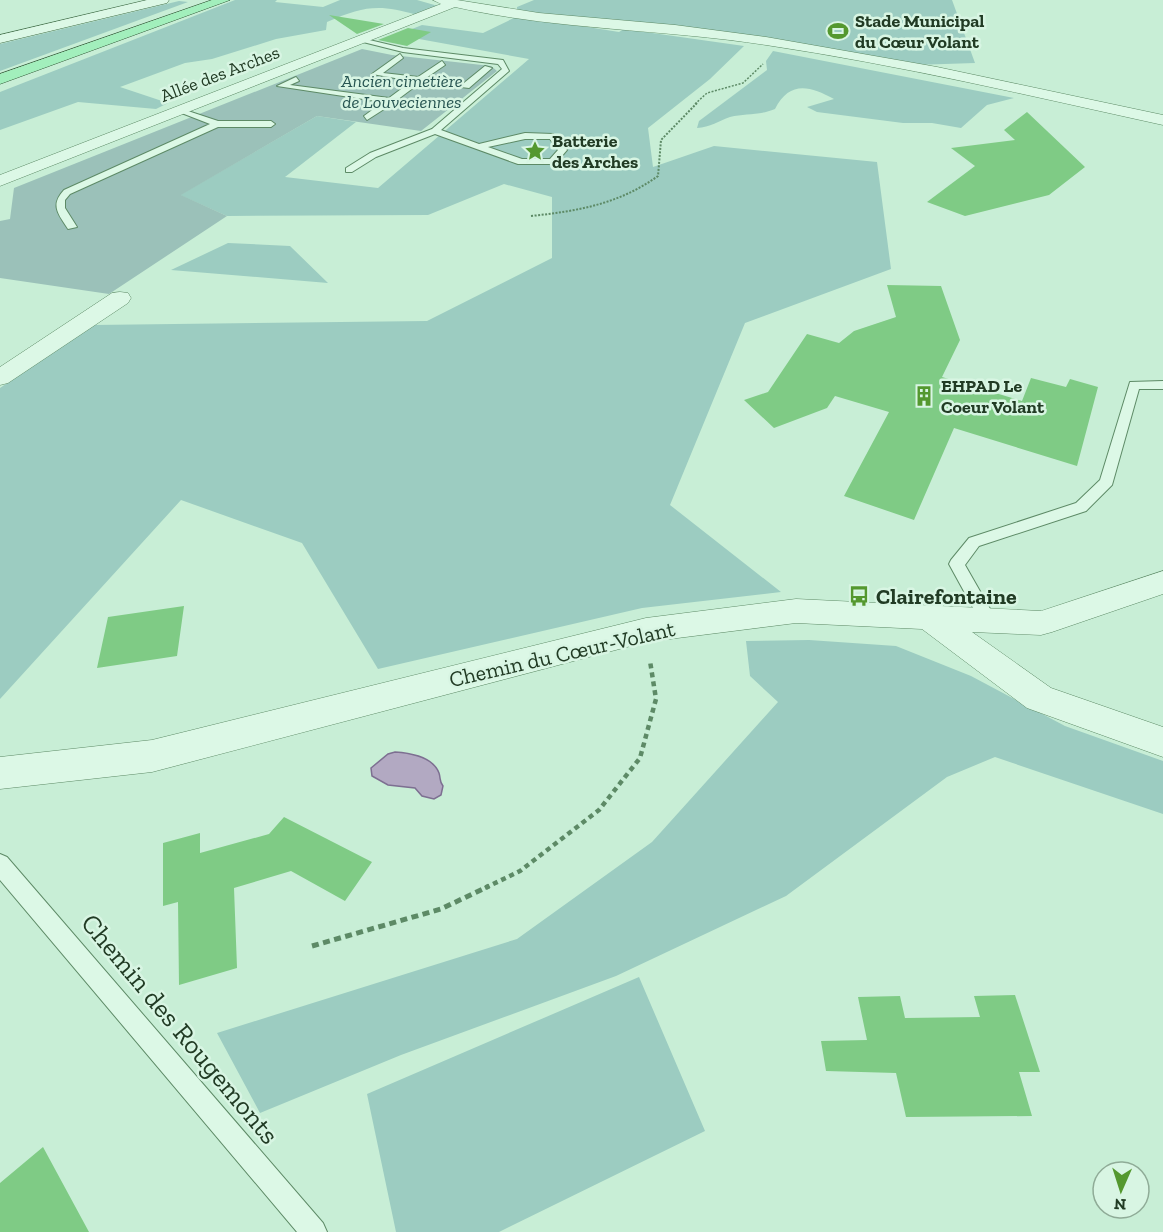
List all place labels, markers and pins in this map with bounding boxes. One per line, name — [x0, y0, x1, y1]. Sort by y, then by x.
place label: Stade Municipal du Cœur Volant — [855, 10, 984, 53]
sports icon: Stade Municipal du Cœur Volant — [826, 19, 850, 43]
place label: Batterie des Arches — [552, 130, 638, 173]
place icon: Batterie des Arches — [523, 139, 547, 163]
place label: EHPAD Le Coeur Volant — [941, 375, 1045, 418]
building icon: EHPAD Le Coeur Volant — [912, 384, 936, 408]
place label: Clairefontaine — [876, 583, 1017, 610]
bus stop icon: Clairefontaine — [847, 584, 871, 608]

